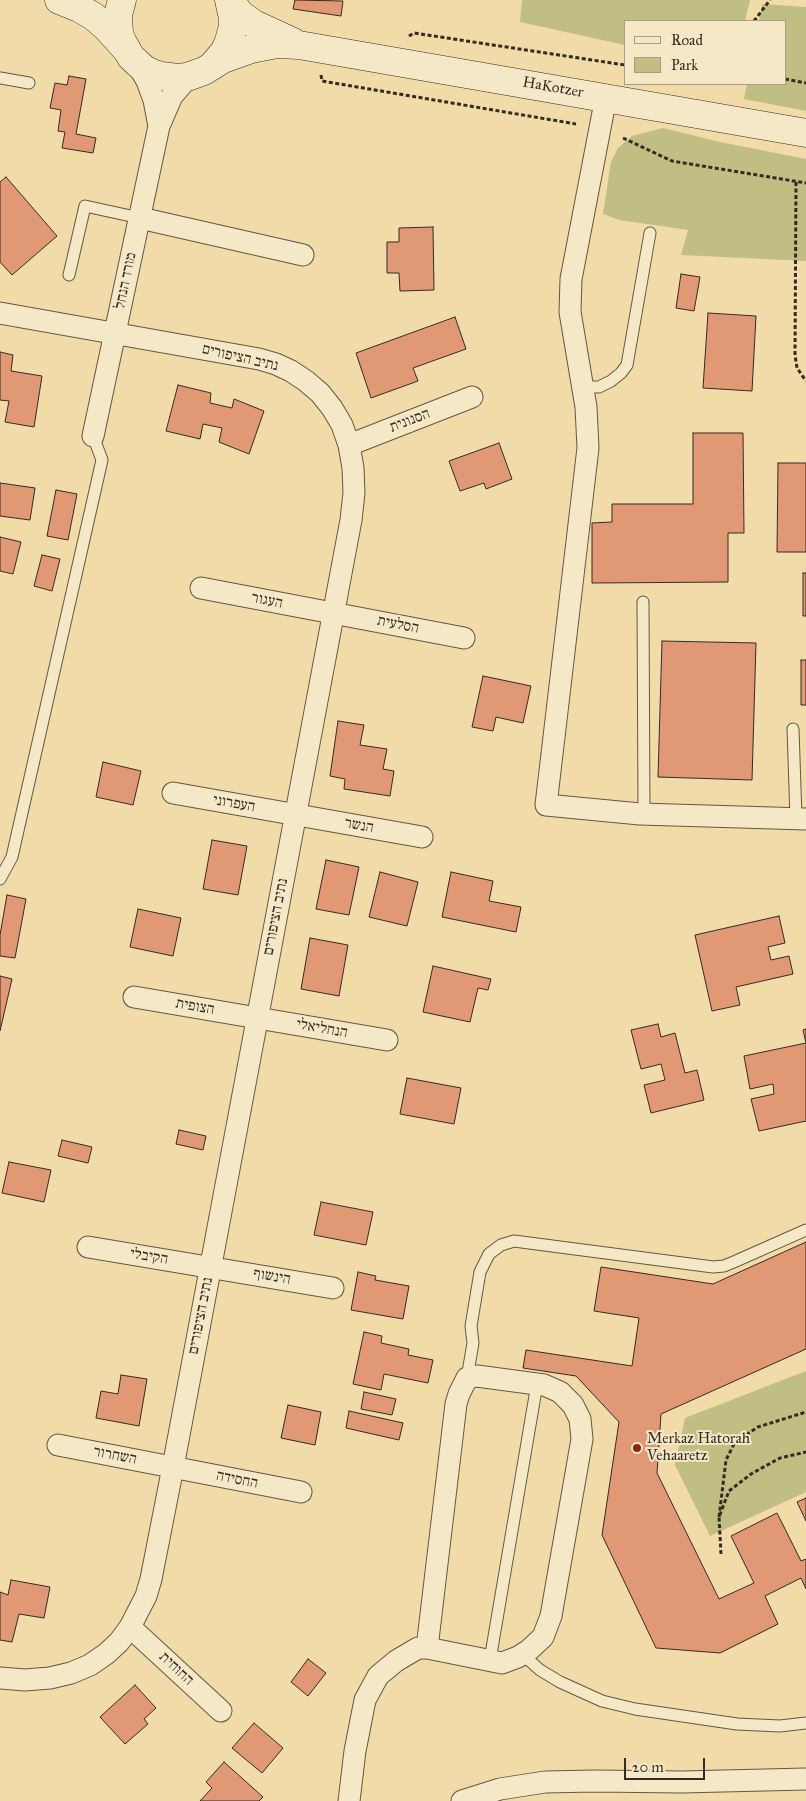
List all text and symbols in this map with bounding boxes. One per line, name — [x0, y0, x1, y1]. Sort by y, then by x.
legend — [624, 20, 786, 85]
text: Road — [671, 31, 703, 49]
text: Park — [671, 56, 698, 74]
street label: HaKotzer — [521, 74, 585, 102]
street label: מורד הנחל — [111, 251, 141, 311]
street label: נתיב הציפורים — [200, 340, 280, 376]
street label: הסנונית — [387, 405, 433, 437]
street label: העגור — [250, 589, 284, 613]
street label: הסלעית — [375, 612, 421, 638]
street label: העפרוני — [211, 791, 257, 817]
street label: הנשר — [343, 815, 375, 837]
street label: נתיב הציפורים — [260, 877, 292, 957]
street label: הצופית — [174, 995, 216, 1019]
street label: הנחליאלי — [295, 1016, 349, 1042]
street label: הקיבלי — [129, 1245, 169, 1269]
street label: הינשוף — [252, 1265, 292, 1289]
street label: נתיב הציפורים — [185, 1276, 217, 1356]
place label: Merkaz Hatorah Vehaaretz — [647, 1430, 750, 1465]
marker: Merkaz Hatorah Vehaaretz — [631, 1442, 643, 1454]
street label: השחרור — [92, 1443, 138, 1469]
street label: החסידה — [214, 1467, 260, 1493]
street label: החוחית — [155, 1648, 197, 1690]
scale bar — [626, 1748, 707, 1780]
text: 20 m — [632, 1758, 664, 1776]

